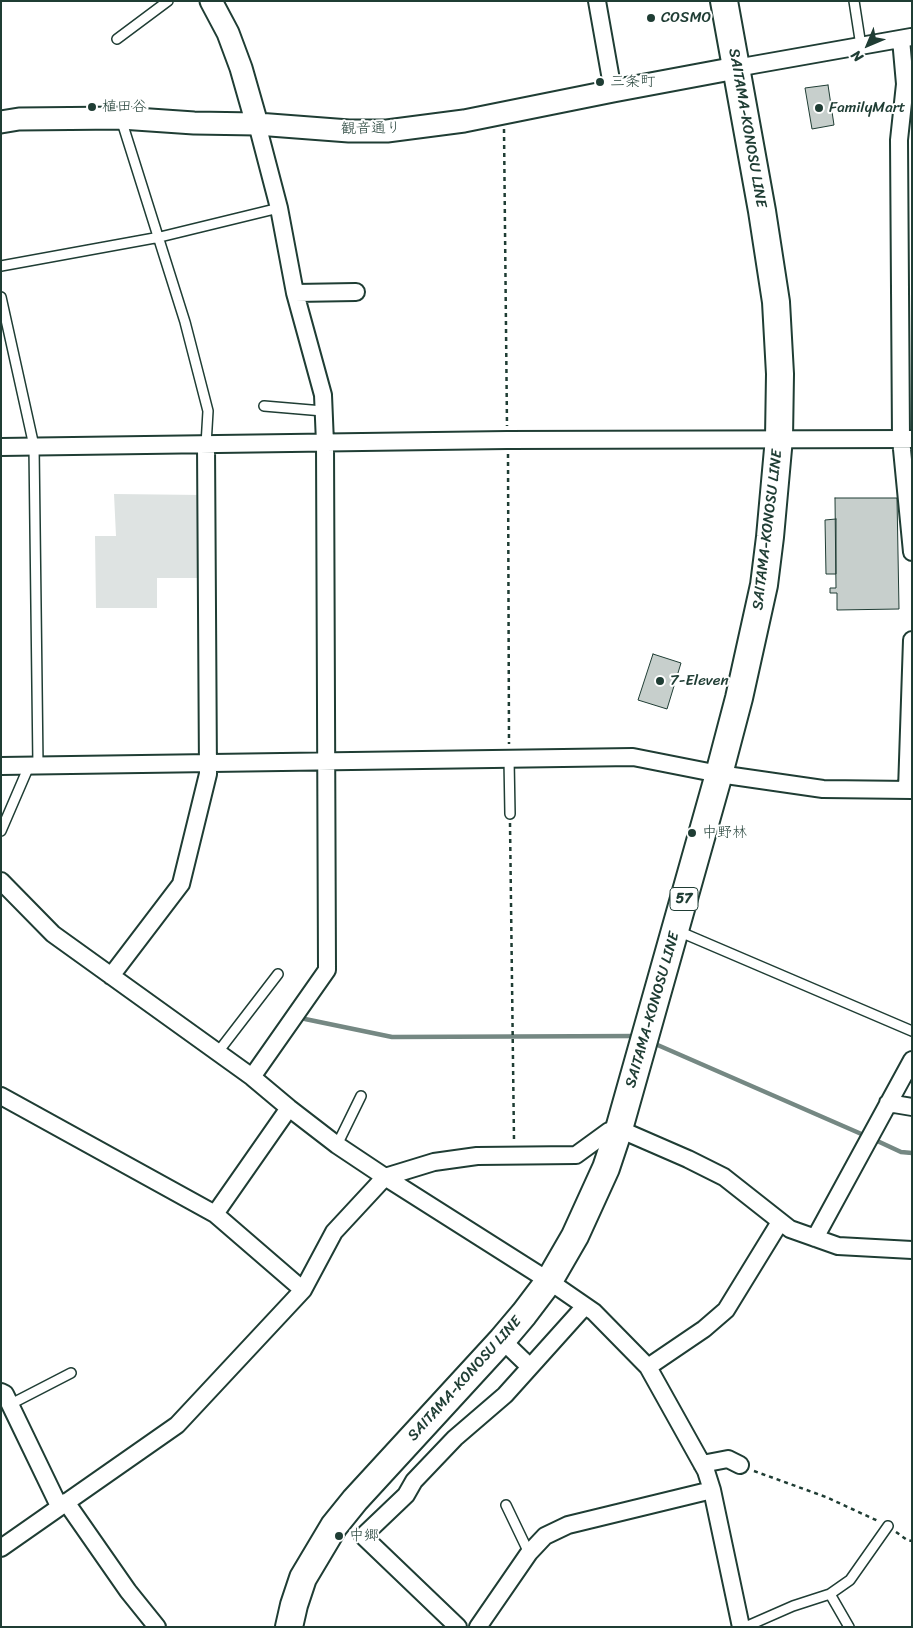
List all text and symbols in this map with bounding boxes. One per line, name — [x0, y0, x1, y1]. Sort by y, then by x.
place label: COSMO — [661, 9, 711, 27]
marker: COSMO — [645, 12, 657, 24]
north arrow — [843, 20, 893, 70]
text: N — [845, 44, 869, 68]
street label: SAITAMA-KONOSU LINE — [724, 47, 770, 209]
place label: 三条町 — [610, 73, 655, 91]
marker: 三条町 — [594, 76, 606, 88]
place label: 植田谷 — [102, 98, 147, 116]
place label: FamilyMart — [829, 99, 905, 117]
marker: 植田谷 — [86, 101, 98, 113]
marker: FamilyMart — [813, 102, 825, 114]
street label: 観音通り — [341, 119, 401, 139]
street label: SAITAMA-KONOSU LINE — [749, 449, 787, 611]
place label: 7-Eleven — [670, 672, 729, 690]
marker: 7-Eleven — [654, 675, 666, 687]
place label: 中野林 — [702, 824, 747, 842]
marker: 中野林 — [686, 827, 698, 839]
road number: 57 — [670, 888, 698, 911]
street label: SAITAMA-KONOSU LINE — [622, 930, 684, 1090]
street label: SAITAMA-KONOSU LINE — [404, 1313, 526, 1445]
place label: 中郷 — [349, 1527, 379, 1545]
marker: 中郷 — [333, 1530, 345, 1542]

